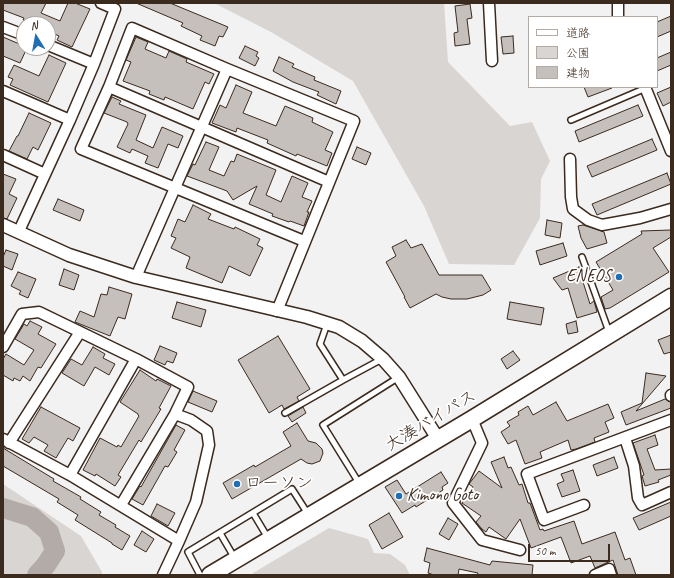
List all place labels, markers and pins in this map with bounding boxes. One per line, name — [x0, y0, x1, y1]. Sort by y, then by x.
place label: ENEOS — [566, 267, 611, 287]
marker: ENEOS — [614, 272, 624, 282]
place label: ローソン — [245, 474, 313, 494]
marker: ローソン — [232, 479, 242, 489]
place label: Kimono Goto — [407, 486, 478, 506]
marker: Kimono Goto — [394, 491, 404, 501]

